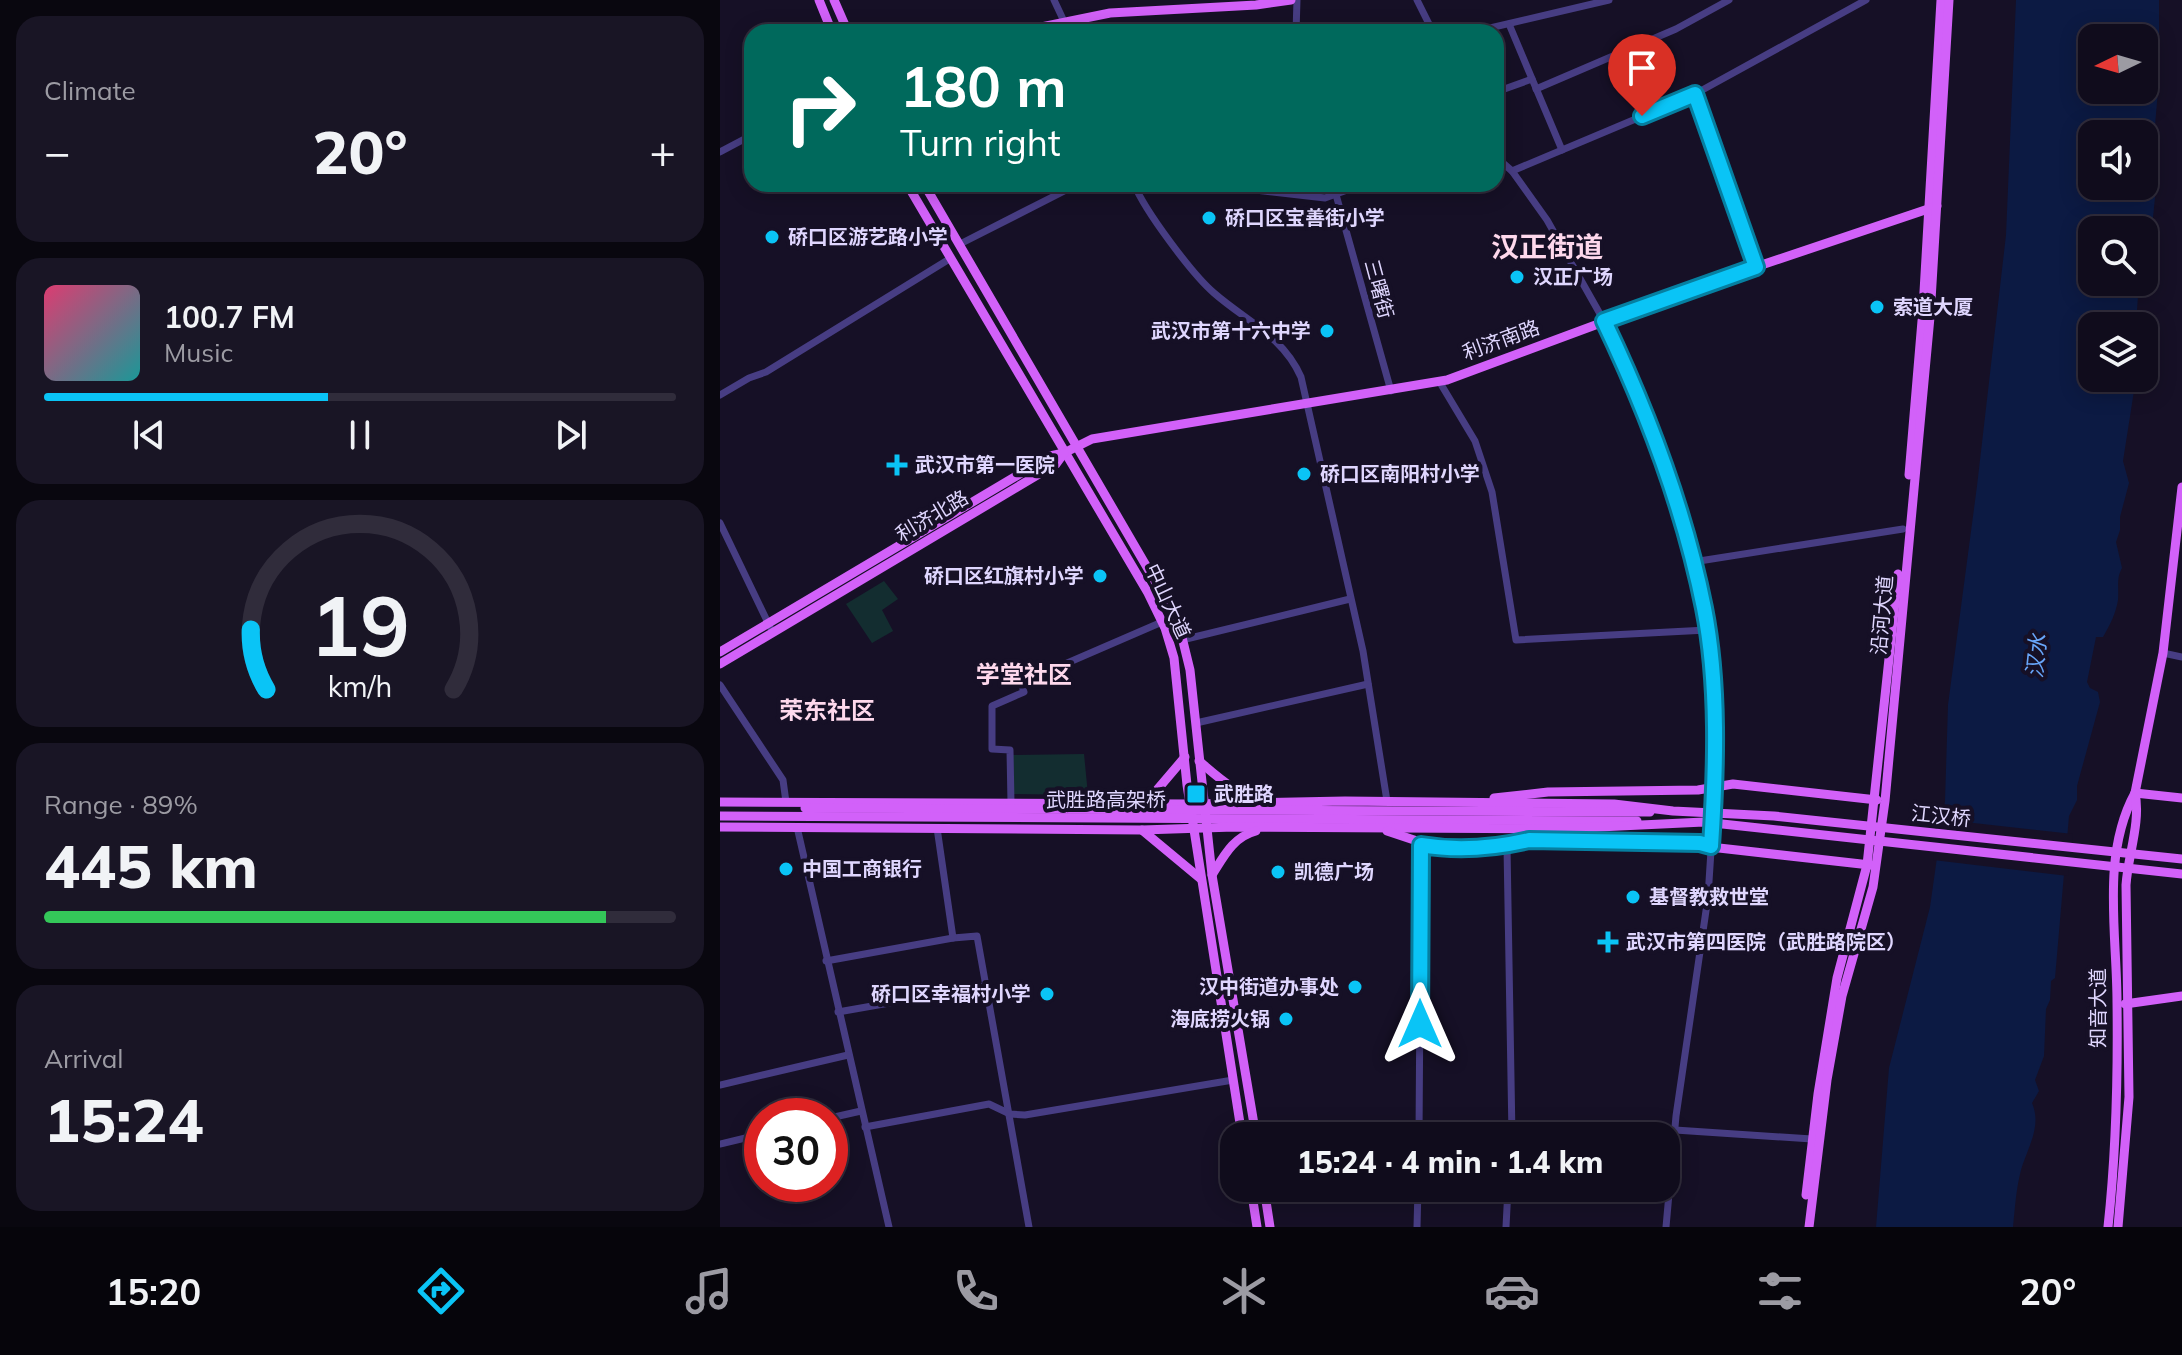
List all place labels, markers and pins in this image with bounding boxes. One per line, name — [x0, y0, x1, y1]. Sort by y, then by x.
pin — [1608, 34, 1676, 116]
place label: 硚口区宝善街小学 — [1225, 205, 1385, 230]
marker: 硚口区宝善街小学 — [1200, 209, 1218, 227]
place label: 硚口区游艺路小学 — [788, 224, 948, 249]
marker: 硚口区游艺路小学 — [763, 228, 781, 246]
place label: 汉正广场 — [1533, 264, 1613, 289]
marker: 汉正广场 — [1508, 268, 1526, 286]
place label: 索道大厦 — [1893, 294, 1973, 319]
marker: 索道大厦 — [1868, 298, 1886, 316]
place label: 武汉市第十六中学 — [1151, 318, 1311, 343]
marker: 武汉市第十六中学 — [1318, 322, 1336, 340]
place label: 武汉市第一医院 — [915, 452, 1055, 477]
marker: 武汉市第一医院 — [886, 454, 908, 476]
place label: 硚口区南阳村小学 — [1320, 461, 1480, 486]
marker: 硚口区南阳村小学 — [1295, 465, 1313, 483]
place label: 硚口区红旗村小学 — [924, 563, 1084, 588]
marker: 硚口区红旗村小学 — [1091, 567, 1109, 585]
place label: 武胜路 — [1214, 781, 1274, 806]
marker: 武胜路 — [1185, 783, 1207, 805]
place label: 中国工商银行 — [802, 856, 922, 881]
place label: 凯德广场 — [1294, 859, 1374, 884]
marker: 中国工商银行 — [777, 860, 795, 878]
marker: 凯德广场 — [1269, 863, 1287, 881]
place label: 基督教救世堂 — [1649, 884, 1769, 909]
marker: 基督教救世堂 — [1624, 888, 1642, 906]
place label: 武汉市第四医院（武胜路院区） — [1626, 929, 1906, 954]
marker: 武汉市第四医院（武胜路院区） — [1597, 931, 1619, 953]
place label: 汉中街道办事处 — [1199, 974, 1339, 999]
marker: 汉中街道办事处 — [1346, 978, 1364, 996]
place label: 硚口区幸福村小学 — [871, 981, 1031, 1006]
marker: 硚口区幸福村小学 — [1038, 985, 1056, 1003]
place label: 海底捞火锅 — [1170, 1006, 1270, 1031]
marker: 海底捞火锅 — [1277, 1010, 1295, 1028]

